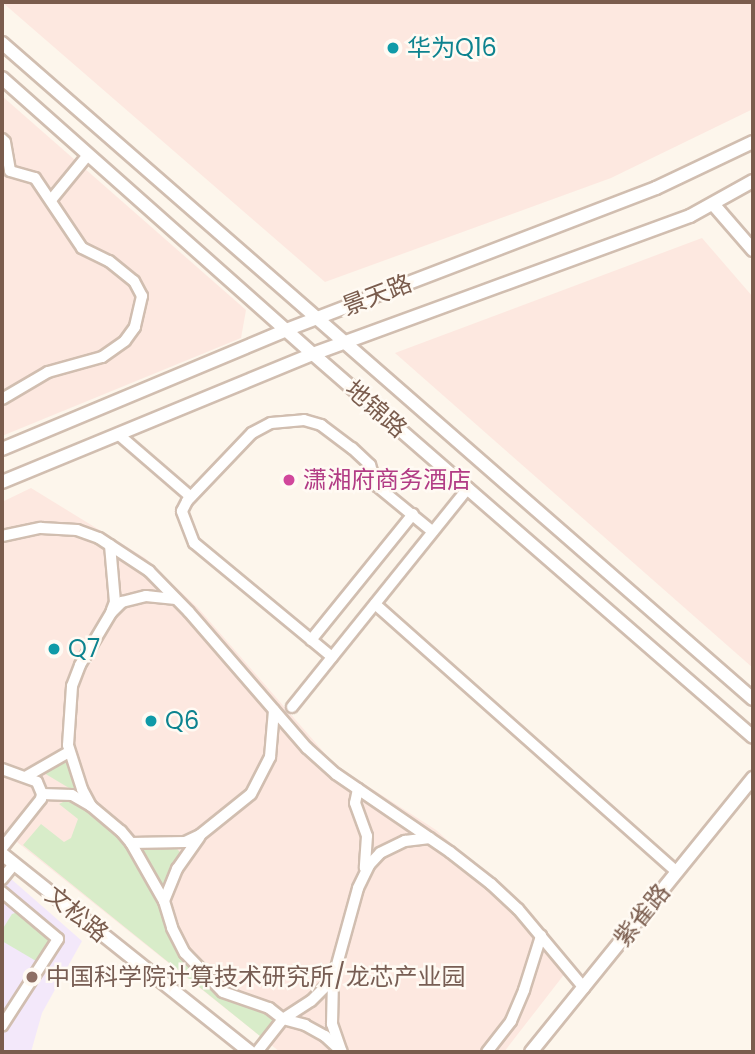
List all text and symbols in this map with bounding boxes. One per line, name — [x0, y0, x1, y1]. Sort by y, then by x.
place label: 华为Q16 — [407, 34, 497, 62]
marker: 华为Q16 — [385, 40, 401, 56]
street label: 景天路 — [338, 269, 416, 321]
street label: 地锦路 — [339, 375, 413, 443]
place label: 潇湘府商务酒店 — [303, 466, 471, 494]
marker: 潇湘府商务酒店 — [281, 472, 297, 488]
place label: Q7 — [68, 635, 100, 663]
marker: Q7 — [46, 641, 62, 657]
place label: Q6 — [165, 707, 199, 735]
marker: Q6 — [143, 713, 159, 729]
street label: 紫雀路 — [608, 878, 676, 952]
street label: 文松路 — [40, 880, 114, 948]
place label: 中国科学院计算技术研究所/龙芯产业园 — [46, 963, 465, 991]
marker: 中国科学院计算技术研究所/龙芯产业园 — [24, 969, 40, 985]

